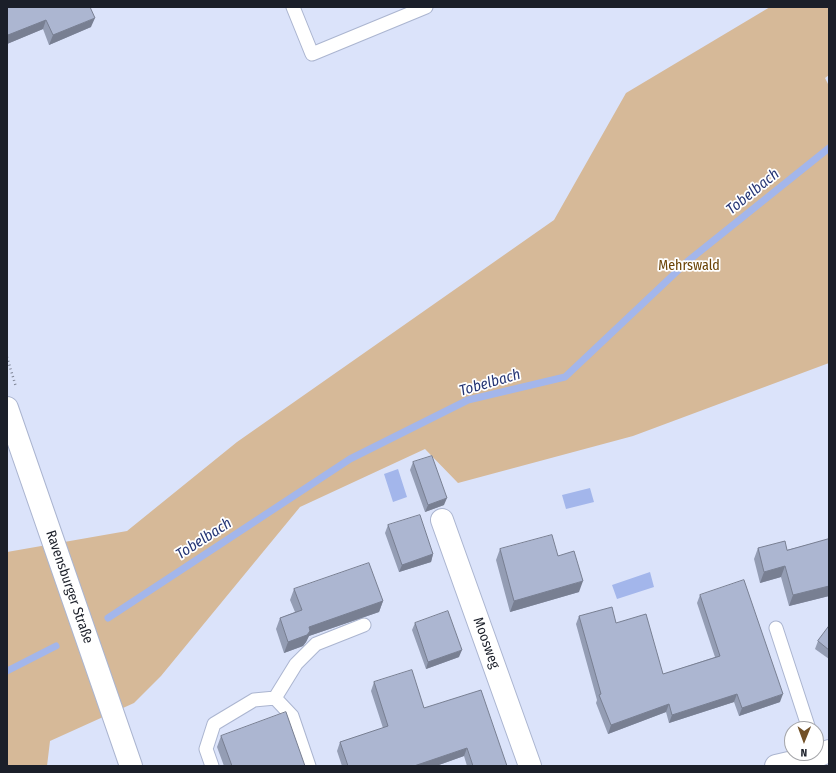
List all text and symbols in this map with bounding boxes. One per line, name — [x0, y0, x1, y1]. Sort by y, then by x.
water label: Tobelbach — [723, 165, 783, 219]
park label: Mehrswald — [658, 258, 720, 274]
water label: Tobelbach — [457, 366, 523, 400]
water label: Tobelbach — [173, 514, 235, 564]
street label: Ravensburger Straße — [42, 528, 96, 646]
street label: Moosweg — [469, 615, 503, 671]
north arrow — [784, 721, 824, 761]
text: N — [800, 746, 807, 759]

